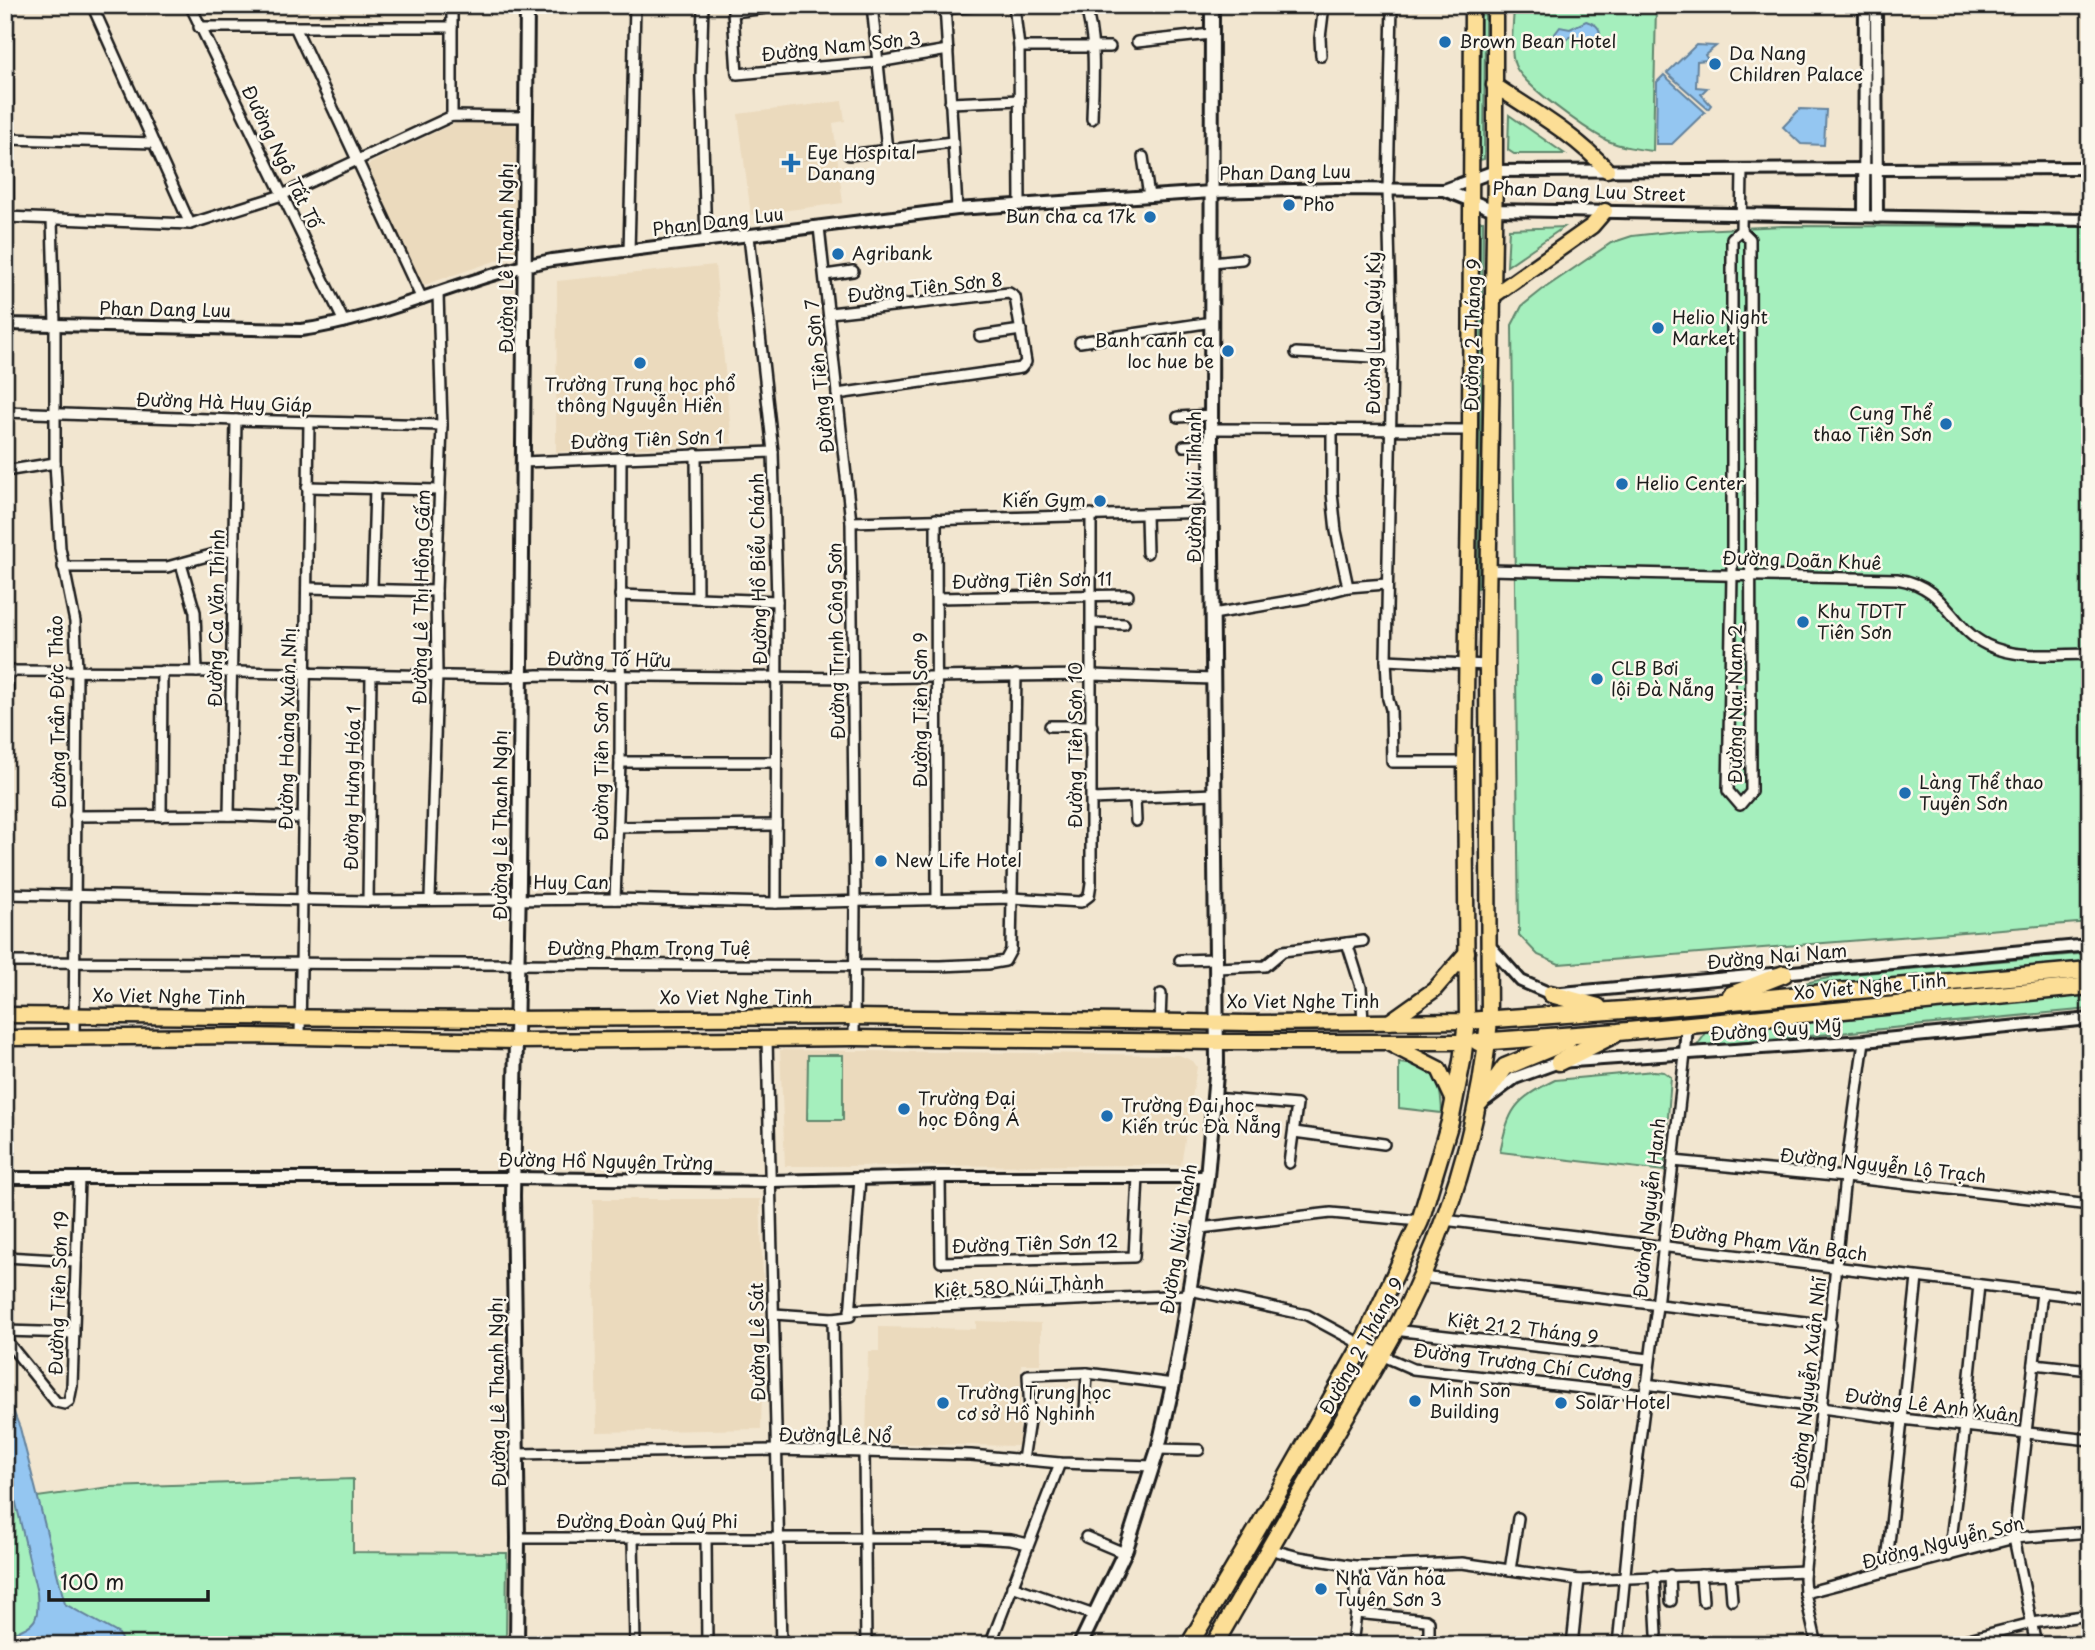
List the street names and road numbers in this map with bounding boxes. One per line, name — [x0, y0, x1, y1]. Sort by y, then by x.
street label: Đường Nam Sơn 3 — [760, 24, 922, 67]
street label: Đường Ngô Tất Tố — [236, 80, 329, 233]
street label: Phan Dang Luu — [1219, 157, 1351, 186]
street label: Đường Lê Thanh Nghị — [492, 163, 519, 353]
street label: Phan Dang Luu Street — [1492, 174, 1686, 207]
street label: Phan Dang Luu — [651, 199, 785, 242]
street label: Đường Lưu Quý Kỳ — [1359, 251, 1386, 415]
street label: Đường 2 Tháng 9 — [1457, 258, 1486, 412]
street label: Đường Tiên Sơn 8 — [846, 265, 1004, 308]
street label: Phan Dang Luu — [99, 294, 231, 323]
street label: Đường Tiên Sơn 7 — [797, 298, 840, 455]
street label: Đường Hà Huy Giáp — [136, 385, 313, 418]
street label: Đường Núi Thành — [1180, 411, 1207, 563]
street label: Đường Tiên Sơn 1 — [570, 422, 724, 455]
street label: Đường Hồ Biểu Chánh — [742, 473, 773, 665]
street label: Đường Lê Thị Hồng Gấm — [405, 489, 436, 705]
street label: Đường Ca Văn Thỉnh — [200, 529, 231, 707]
street label: Đường Trịnh Công Sơn — [820, 542, 851, 740]
street label: Đường Doãn Khuê — [1722, 543, 1882, 576]
street label: Đường Tiên Sơn 11 — [952, 565, 1112, 594]
street label: Đường Trần Đức Thảo — [41, 615, 72, 809]
street label: Đường Nại Nam 2 — [1721, 624, 1748, 784]
street label: Đường Hoàng Xuân Nhị — [271, 628, 302, 830]
street label: Đường Tiên Sơn 9 — [906, 632, 933, 788]
street label: Đường Tố Hữu — [547, 644, 671, 673]
street label: Đường Tiên Sơn 10 — [1061, 662, 1088, 828]
street label: Đường Tiên Sơn 2 — [587, 683, 614, 841]
street label: Đường Hưng Hóa 1 — [337, 705, 366, 871]
street label: Đường Lê Thanh Nghị — [486, 730, 513, 920]
street label: Huy Can — [533, 868, 609, 895]
street label: Đường Phạm Trọng Tuệ — [547, 934, 751, 961]
street label: Đường Nại Nam — [1706, 936, 1848, 975]
street label: Xo Viet Nghe Tinh — [1792, 965, 1947, 1006]
street label: Xo Viet Nghe Tinh — [92, 981, 246, 1010]
street label: Xo Viet Nghe Tinh — [659, 983, 813, 1010]
street label: Xo Viet Nghe Tinh — [1226, 987, 1380, 1014]
street label: Đường Quy Mỹ — [1709, 1010, 1842, 1047]
street label: Đường Nguyễn Hanh — [1626, 1116, 1671, 1299]
street label: Đường Nguyễn Lộ Trạch — [1779, 1140, 1988, 1189]
street label: Đường Hồ Nguyên Trừng — [498, 1145, 714, 1176]
street label: Đường Núi Thành — [1152, 1162, 1203, 1316]
street label: Đường Tiên Sơn 19 — [41, 1210, 74, 1376]
street label: Đường Phạm Văn Bạch — [1669, 1216, 1869, 1267]
street label: Đường Tiên Sơn 12 — [951, 1226, 1119, 1259]
street label: Kiệt 580 Núi Thành — [933, 1268, 1105, 1303]
street label: Đường 2 Tháng 9 — [1312, 1272, 1410, 1419]
street label: Đường Nguyễn Xuân Nhĩ — [1783, 1274, 1832, 1490]
street label: Đường Lê Sát — [742, 1282, 771, 1402]
street label: Đường Lê Thanh Nghị — [481, 1297, 512, 1487]
street label: Kiệt 21 2 Tháng 9 — [1446, 1305, 1600, 1350]
street label: Đường Trương Chí Cương — [1412, 1336, 1634, 1389]
street label: Đường Lê Anh Xuân — [1843, 1380, 2021, 1429]
street label: Đường Lê Nổ — [778, 1420, 892, 1449]
street label: Đường Đoàn Quý Phi — [556, 1507, 738, 1534]
street label: Đường Nguyễn Sơn — [1859, 1508, 2027, 1575]

